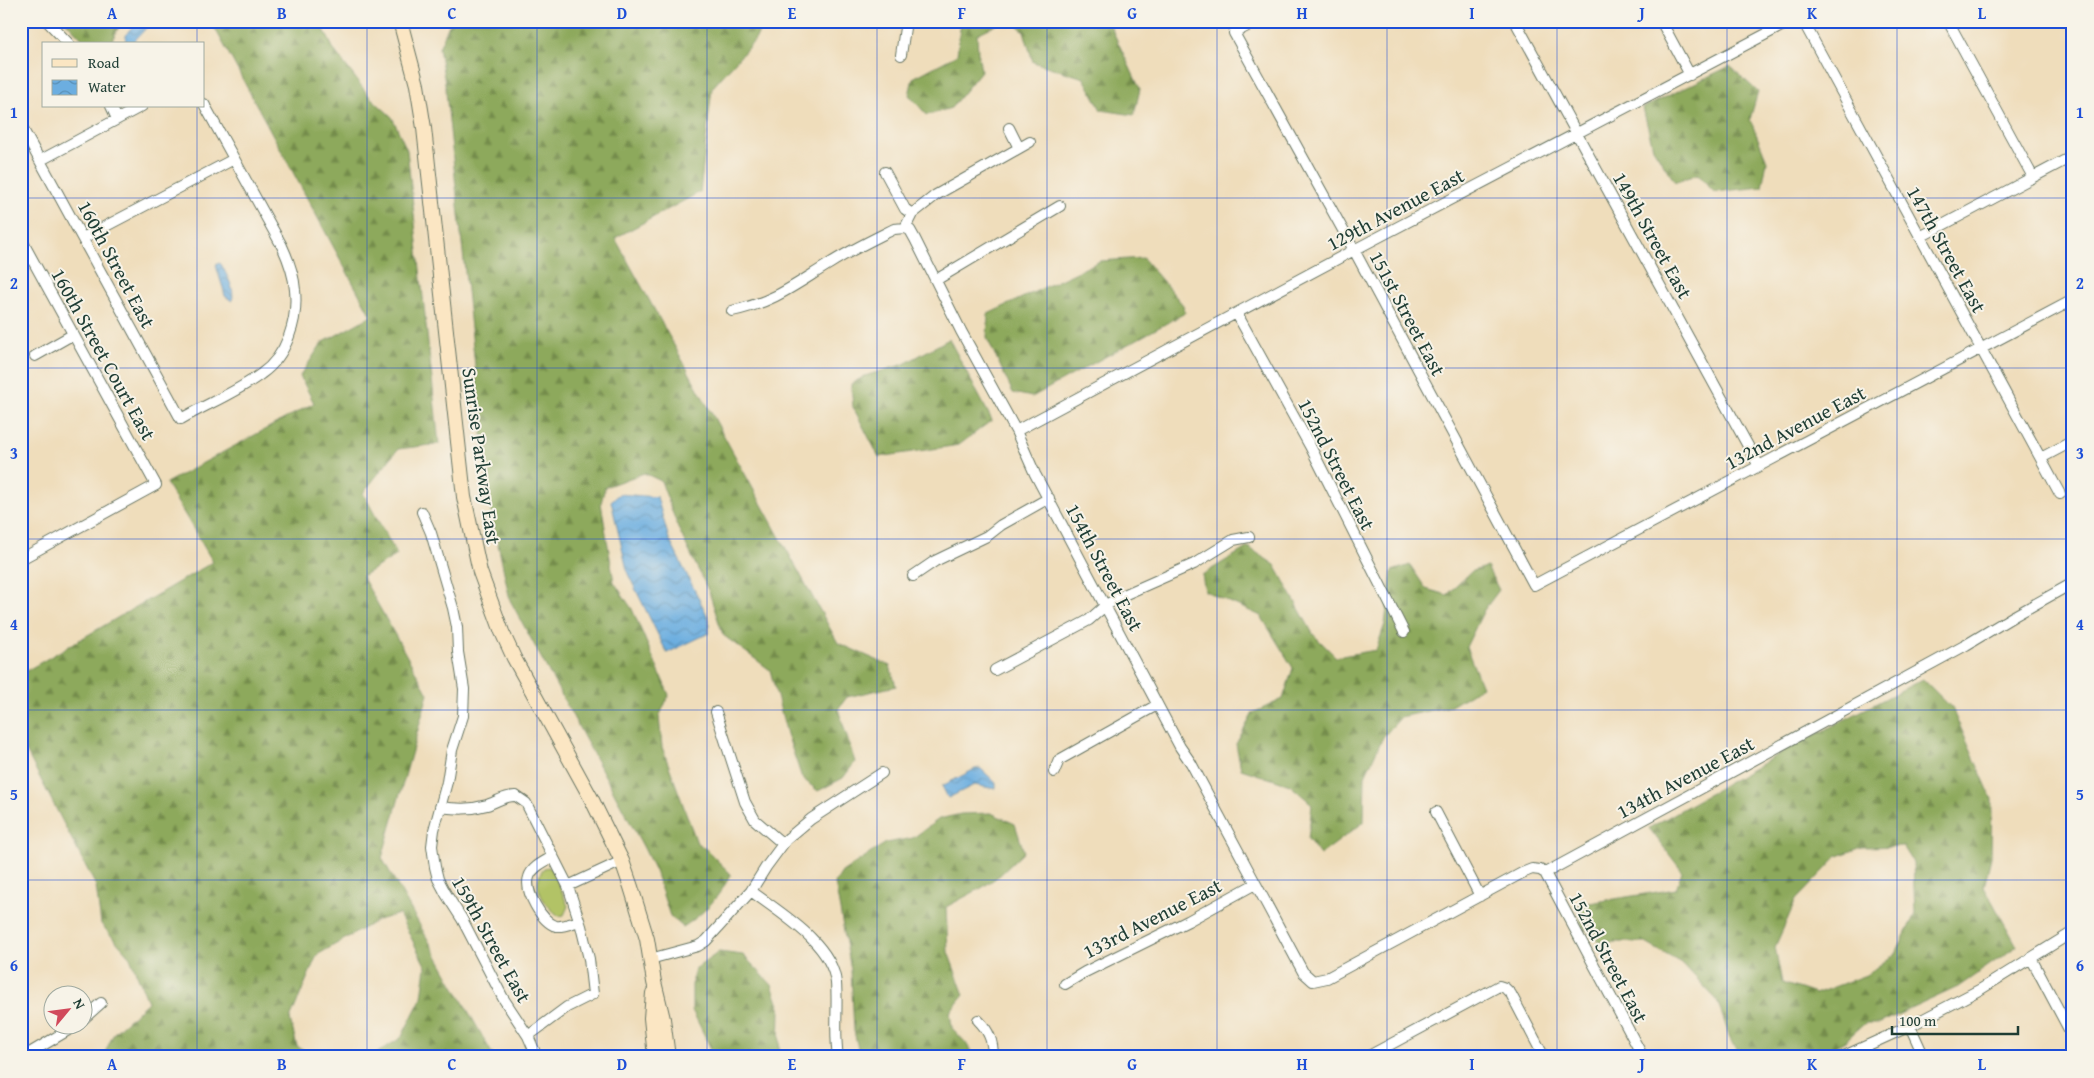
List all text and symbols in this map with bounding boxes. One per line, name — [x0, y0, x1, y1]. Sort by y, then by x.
text: A — [107, 1, 118, 25]
text: B — [277, 1, 287, 25]
text: C — [447, 1, 457, 25]
text: D — [617, 1, 627, 25]
text: E — [788, 1, 797, 25]
text: F — [958, 1, 966, 25]
text: G — [1127, 1, 1137, 25]
text: H — [1296, 1, 1308, 25]
text: I — [1469, 1, 1475, 25]
text: J — [1636, 1, 1645, 25]
text: K — [1807, 1, 1818, 25]
text: L — [1978, 1, 1987, 25]
legend — [42, 42, 205, 108]
text: Road — [88, 52, 119, 73]
text: Water — [88, 76, 126, 97]
text: 1 — [10, 100, 18, 124]
text: 1 — [2076, 100, 2084, 124]
street label: 129th Avenue East — [1321, 161, 1469, 257]
street label: 149th Street East — [1606, 166, 1700, 304]
street label: 147th Street East — [1900, 180, 1994, 318]
street label: 160th Street East — [71, 195, 163, 333]
street label: 151st Street East — [1363, 245, 1453, 381]
street label: 160th Street Court East — [45, 263, 163, 445]
text: 2 — [10, 271, 18, 295]
text: 2 — [2076, 271, 2084, 295]
street label: Sunrise Parkway East — [455, 366, 509, 546]
street label: 132nd Avenue East — [1719, 378, 1871, 476]
street label: 152nd Street East — [1291, 393, 1383, 535]
text: 3 — [10, 441, 18, 465]
text: 3 — [2076, 441, 2084, 465]
street label: 154th Street East — [1059, 498, 1151, 636]
text: 4 — [10, 612, 18, 636]
text: 4 — [2076, 612, 2084, 636]
street label: 134th Avenue East — [1611, 729, 1759, 825]
text: 5 — [10, 782, 18, 806]
text: 5 — [2076, 782, 2084, 806]
street label: 159th Street East — [445, 870, 539, 1008]
street label: 133rd Avenue East — [1077, 870, 1227, 966]
street label: 152nd Street East — [1562, 886, 1656, 1028]
text: 6 — [10, 953, 18, 977]
text: 6 — [2076, 953, 2084, 977]
north arrow — [42, 986, 92, 1036]
text: N — [68, 995, 91, 1013]
scale bar — [1892, 1003, 2018, 1035]
text: 100 m — [1899, 1010, 1937, 1031]
text: A — [107, 1052, 118, 1076]
text: B — [277, 1052, 287, 1076]
text: C — [447, 1052, 457, 1076]
text: D — [617, 1052, 627, 1076]
text: E — [788, 1052, 797, 1076]
text: F — [958, 1052, 966, 1076]
text: G — [1127, 1052, 1137, 1076]
text: H — [1296, 1052, 1308, 1076]
text: I — [1469, 1052, 1475, 1076]
text: J — [1636, 1052, 1645, 1076]
text: K — [1807, 1052, 1818, 1076]
text: L — [1978, 1052, 1987, 1076]

